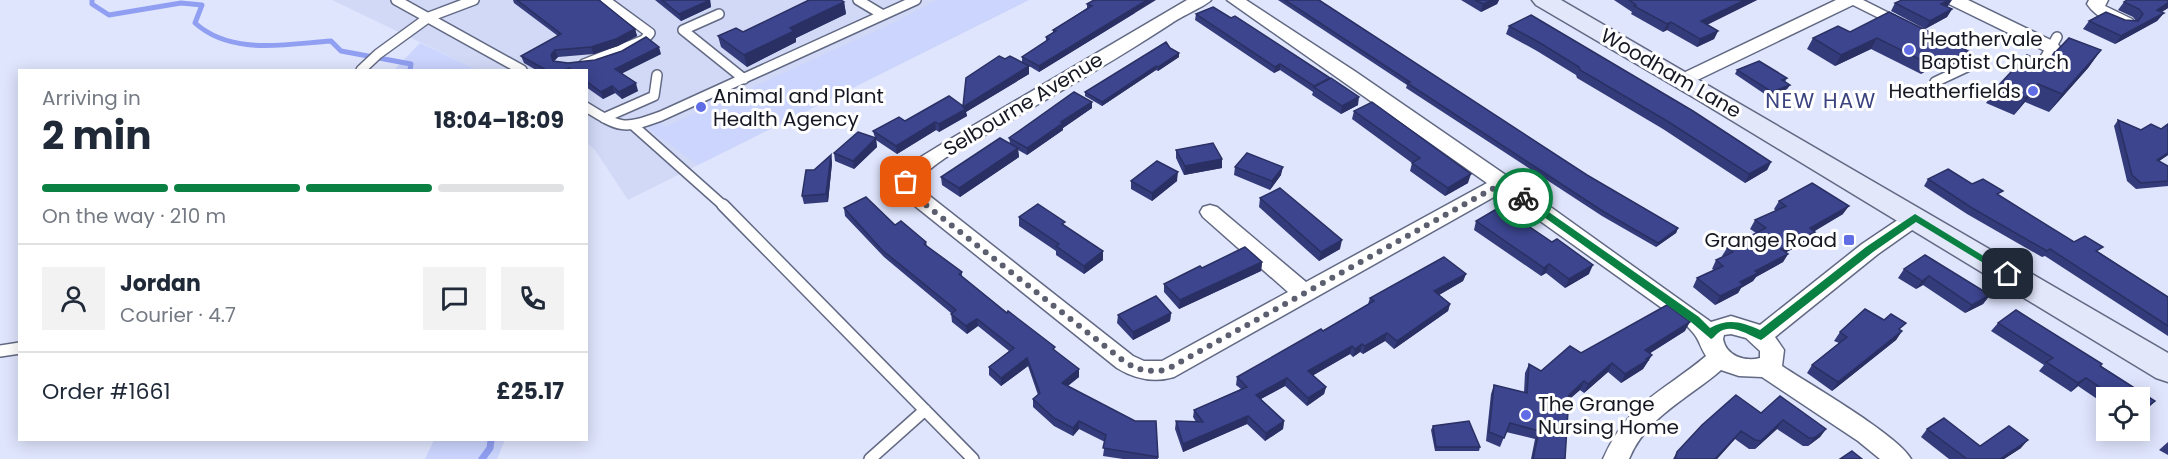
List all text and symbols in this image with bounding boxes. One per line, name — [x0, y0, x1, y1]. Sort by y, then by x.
street label: Woodham Lane — [1595, 21, 1747, 125]
place label: Heathervale Baptist Church — [1921, 25, 2069, 76]
marker: Heathervale Baptist Church — [1902, 43, 1916, 57]
street label: Selbourne Avenue — [938, 45, 1108, 163]
place label: Heatherfields — [1889, 77, 2021, 105]
place label: Animal and Plant Health Agency — [713, 82, 884, 133]
text: Arriving in — [42, 84, 141, 112]
marker: Heatherfields — [2026, 84, 2040, 98]
district label: NEW HAW — [1765, 86, 1877, 115]
marker: Animal and Plant Health Agency — [694, 100, 708, 114]
text: 18:04–18:09 — [434, 105, 564, 136]
text: 2 min — [42, 108, 152, 163]
pin — [880, 156, 931, 207]
icon: bag — [889, 165, 922, 198]
courier — [1493, 168, 1553, 228]
icon: bike — [1507, 182, 1540, 215]
text: On the way · 210 m — [42, 202, 226, 230]
place label: Grange Road — [1704, 226, 1837, 254]
marker: Grange Road — [1842, 233, 1856, 247]
pin — [1982, 248, 2033, 299]
icon: home — [1991, 257, 2024, 290]
button: person — [42, 267, 105, 330]
button: chat — [423, 267, 486, 330]
button: phone — [501, 267, 564, 330]
text: Jordan — [120, 268, 201, 299]
text: Courier · 4.7 — [120, 301, 236, 329]
text: Order #1661 — [42, 376, 171, 407]
text: £25.17 — [496, 376, 564, 407]
map controls — [2096, 387, 2150, 441]
button: locate — [2096, 387, 2150, 441]
place label: The Grange Nursing Home — [1538, 390, 1679, 441]
marker: The Grange Nursing Home — [1519, 408, 1533, 422]

